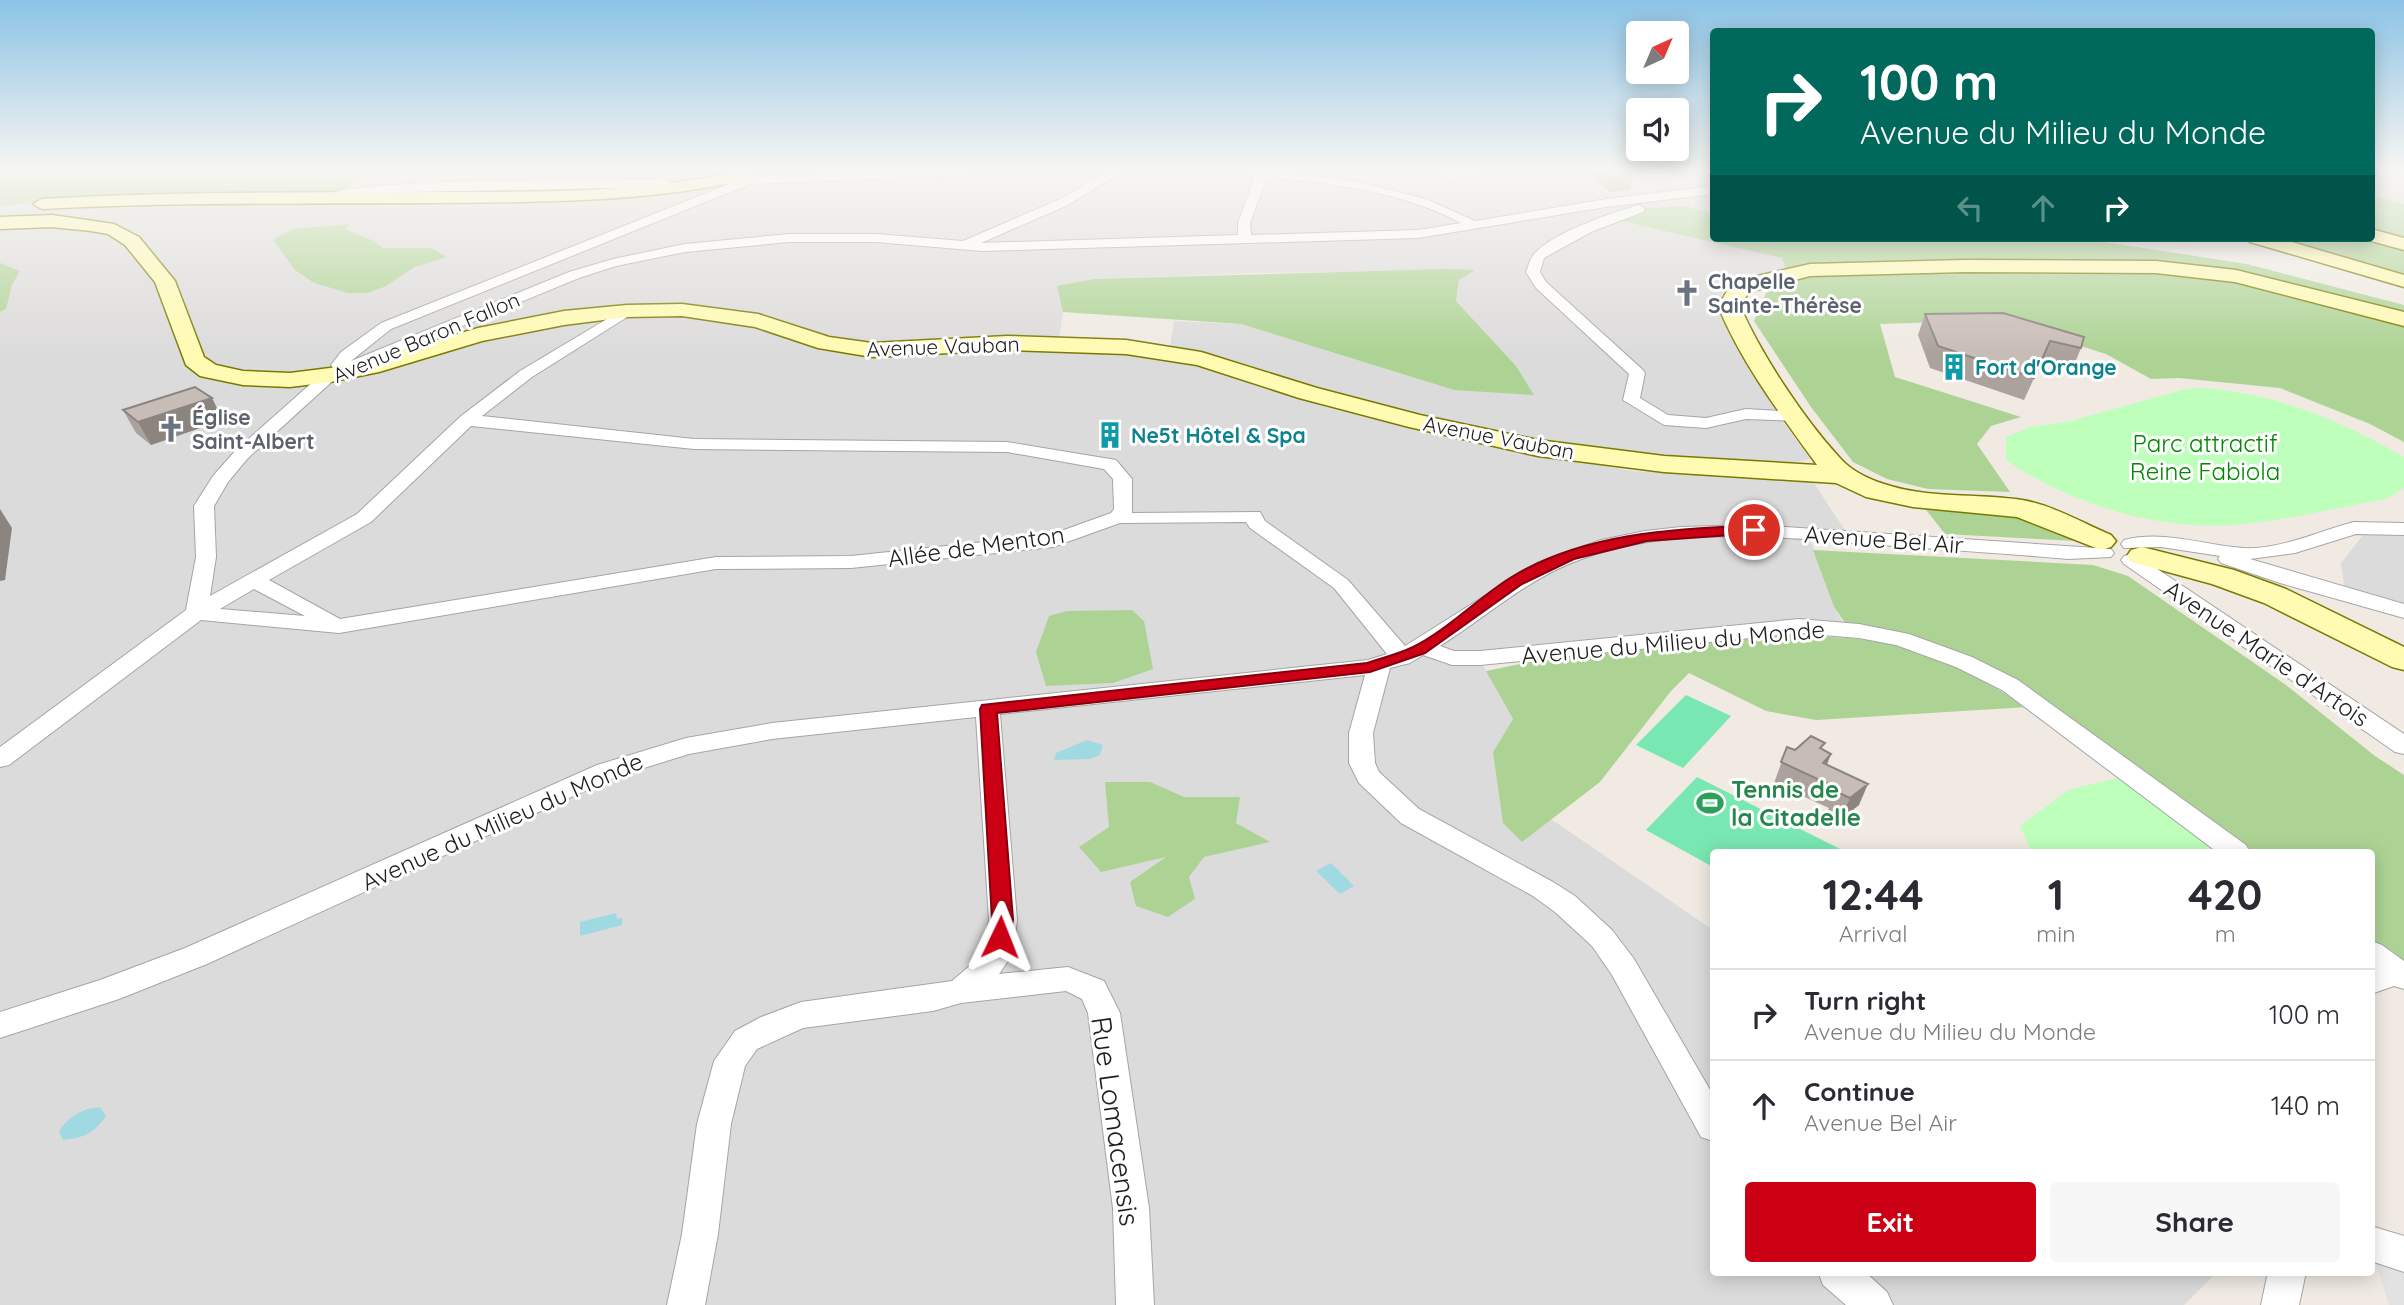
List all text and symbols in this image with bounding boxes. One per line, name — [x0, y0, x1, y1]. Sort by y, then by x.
north arrow — [1626, 21, 1689, 84]
map controls — [1626, 21, 1689, 161]
text: 100 m — [1860, 51, 1998, 112]
icon: right — [1745, 56, 1836, 147]
button: sound — [1626, 98, 1689, 161]
text: Avenue du Milieu du Monde — [1860, 112, 2266, 152]
icon: left — [1951, 189, 1989, 227]
icon: ahead — [2024, 189, 2062, 227]
icon: right — [2097, 189, 2135, 227]
place label: Chapelle Sainte-Thérèse — [1708, 268, 1862, 318]
church icon: Chapelle Sainte-Thérèse — [1672, 278, 1702, 308]
street label: Avenue Baron Fallon — [329, 286, 523, 388]
street label: Avenue Vauban — [866, 330, 1020, 362]
building icon: Fort d'Orange — [1939, 352, 1969, 382]
place label: Fort d'Orange — [1975, 354, 2117, 380]
place label: Église Saint-Albert — [192, 404, 314, 454]
street label: Avenue Vauban — [1421, 410, 1577, 464]
church icon: Église Saint-Albert — [156, 414, 186, 444]
building icon: Ne5t Hôtel & Spa — [1095, 420, 1125, 450]
place label: Ne5t Hôtel & Spa — [1131, 422, 1306, 448]
park label: Parc attractif Reine Fabiola — [2130, 428, 2280, 486]
pin — [1724, 500, 1784, 560]
icon: arrive — [1735, 511, 1773, 549]
street label: Avenue Bel Air — [1803, 518, 1965, 560]
street label: Allée de Menton — [886, 519, 1066, 573]
street label: Avenue Marie d'Artois — [2159, 573, 2375, 733]
street label: Avenue du Milieu du Monde — [1520, 614, 1826, 670]
street label: Avenue du Milieu du Monde — [357, 745, 647, 897]
place label: Tennis de la Citadelle — [1731, 774, 1861, 832]
sports icon: Tennis de la Citadelle — [1695, 788, 1725, 818]
text: 12:44 — [1823, 868, 1924, 921]
text: 1 — [2048, 868, 2064, 921]
text: 420 — [2188, 868, 2262, 921]
position arrow — [963, 900, 1037, 974]
text: Arrival — [1839, 919, 1908, 948]
text: min — [2036, 919, 2075, 948]
text: m — [2215, 919, 2236, 948]
text: Turn right — [1804, 984, 1926, 1017]
icon: right — [1745, 996, 1783, 1034]
text: 100 m — [2269, 998, 2340, 1031]
street label: Rue Lomacensis — [1084, 1014, 1148, 1228]
text: Avenue du Milieu du Monde — [1804, 1017, 2096, 1046]
text: Continue — [1804, 1075, 1915, 1108]
icon: ahead — [1745, 1087, 1783, 1125]
text: 140 m — [2271, 1089, 2340, 1122]
text: Avenue Bel Air — [1804, 1108, 1957, 1137]
button: Exit — [1745, 1182, 2036, 1262]
button: Share — [2050, 1182, 2340, 1262]

